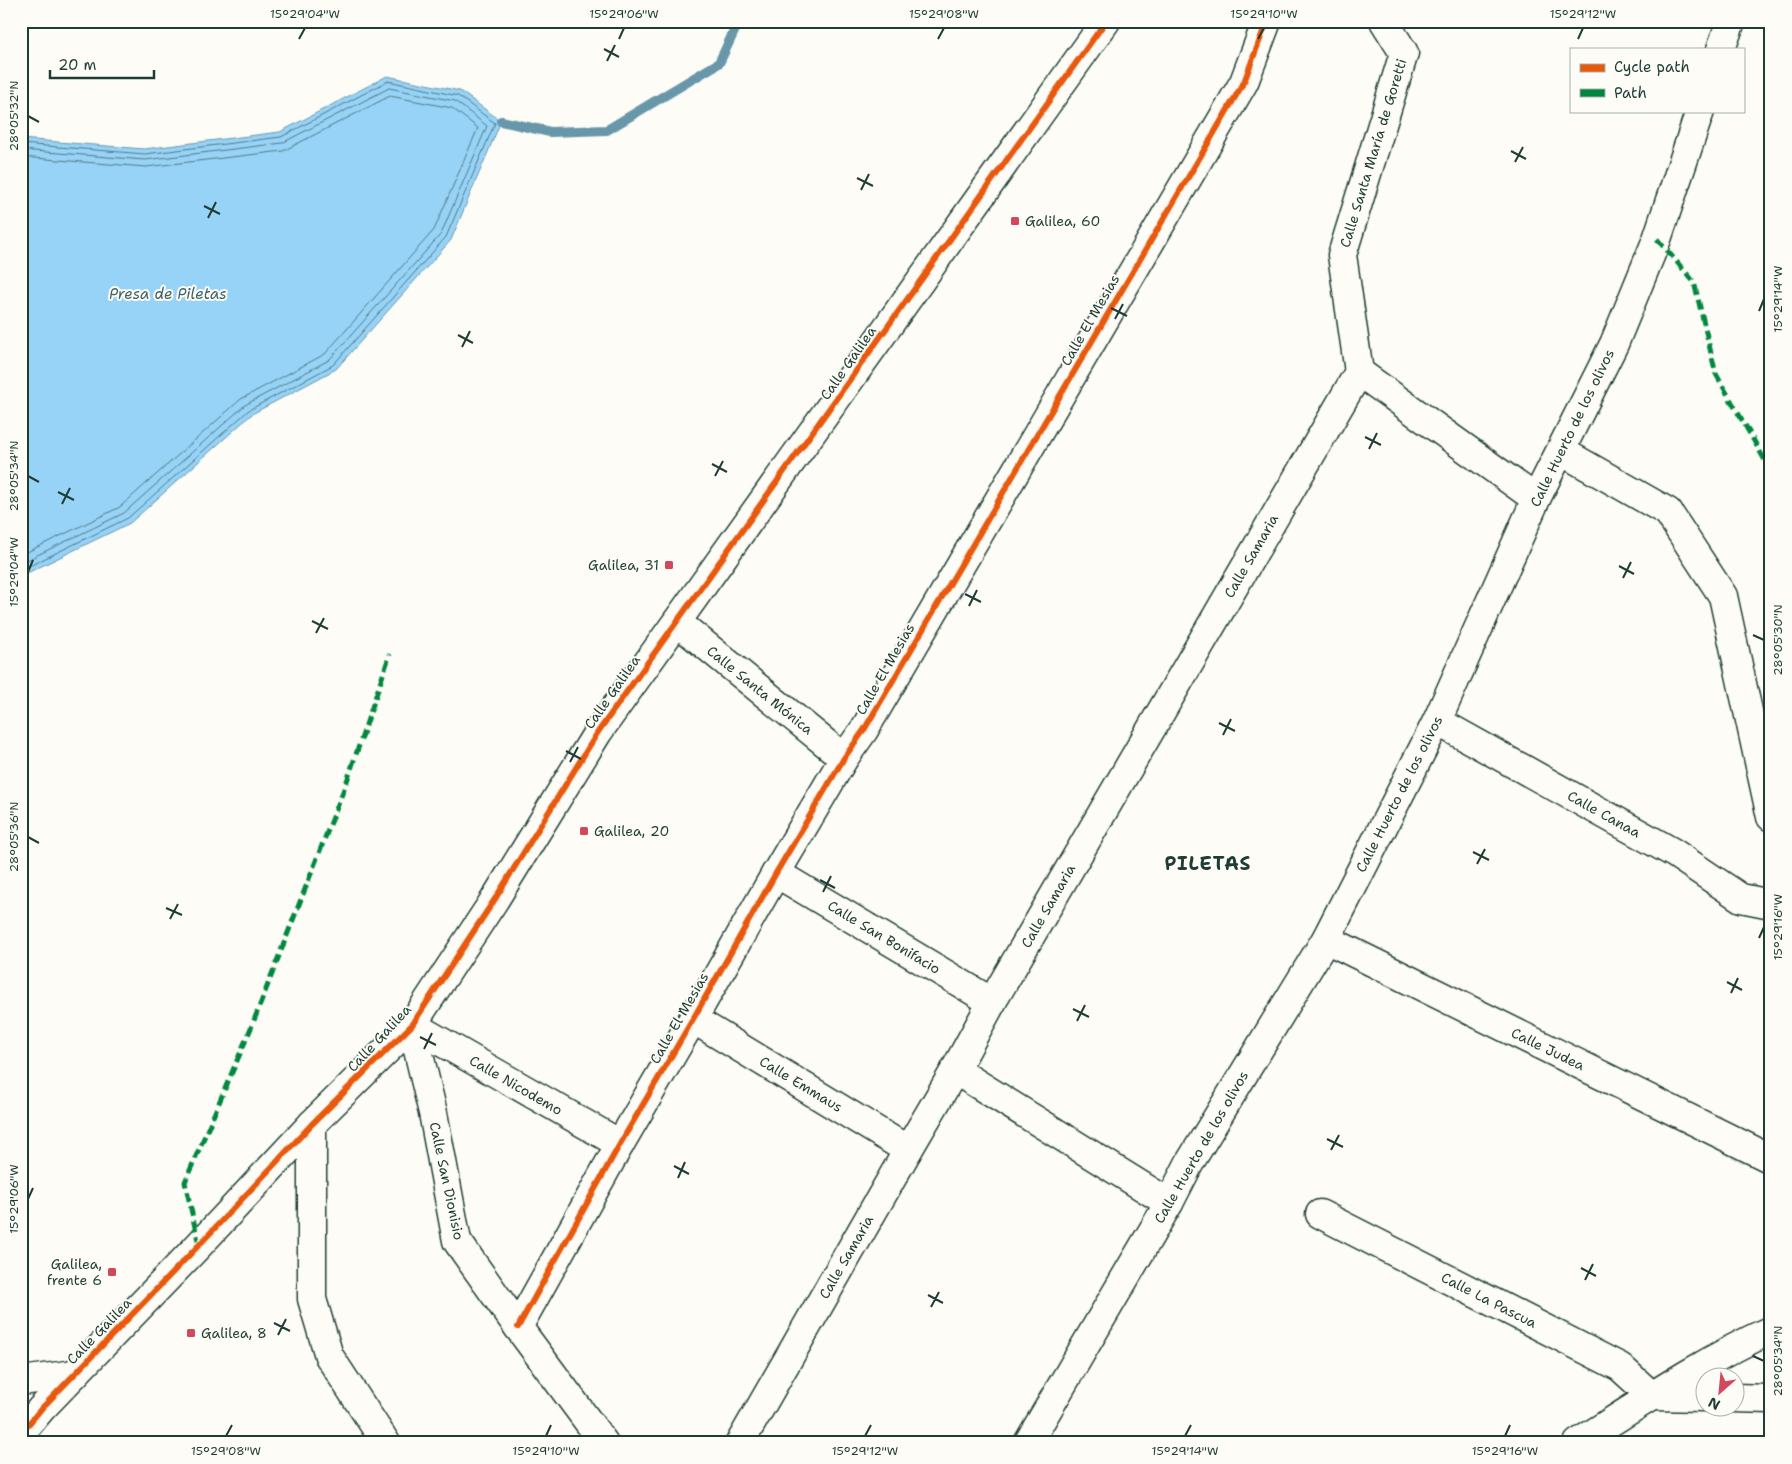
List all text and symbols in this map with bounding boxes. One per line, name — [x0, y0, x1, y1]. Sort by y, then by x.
text: 15°29'04"W — [270, 6, 340, 22]
text: 15°29'06"W — [589, 6, 659, 22]
text: 15°29'08"W — [909, 6, 979, 22]
text: 15°29'10"W — [1230, 6, 1298, 22]
text: 15°29'12"W — [1550, 6, 1616, 22]
scale bar — [50, 48, 154, 80]
legend — [1570, 48, 1744, 112]
text: 20 m — [58, 55, 97, 75]
street label: Calle Santa María de Goretti — [1336, 56, 1410, 250]
text: Cycle path — [1614, 57, 1690, 77]
text: 28°05'32"N — [6, 81, 22, 151]
text: Path — [1614, 83, 1647, 103]
place label: Galilea, 60 — [1025, 212, 1100, 230]
marker: Galilea, 60 — [1009, 215, 1021, 227]
text: 15°29'14"W — [1770, 266, 1786, 332]
street label: Calle El Mesias — [1057, 271, 1123, 369]
water label: Presa de Piletas — [109, 284, 227, 304]
street label: Calle Galilea — [816, 322, 880, 403]
street label: Calle Huerto de los olivos — [1526, 346, 1618, 510]
text: 28°05'34"N — [6, 440, 22, 512]
street label: Calle Samaria — [1220, 511, 1282, 601]
text: 15°29'04"W — [6, 537, 22, 607]
place label: Galilea, 31 — [588, 556, 659, 574]
marker: Galilea, 31 — [663, 559, 675, 571]
text: 28°05'30"N — [1770, 604, 1786, 676]
street label: Calle El Mesias — [852, 620, 918, 718]
street label: Calle Santa Mónica — [703, 642, 817, 739]
street label: Calle Galilea — [580, 651, 644, 732]
street label: Calle Huerto de los olivos — [1352, 713, 1446, 875]
street label: Calle Canaa — [1564, 786, 1644, 842]
text: 28°05'36"N — [6, 802, 22, 872]
place label: Galilea, 20 — [594, 822, 669, 840]
marker: Galilea, 20 — [578, 825, 590, 837]
district label: PILETAS — [1165, 851, 1251, 876]
street label: Calle Samaria — [1017, 861, 1079, 951]
text: 15°29'16"W — [1770, 894, 1786, 960]
street label: Calle San Bonifacio — [824, 896, 944, 978]
street label: Calle El Mesias — [646, 969, 712, 1067]
street label: Calle Galilea — [343, 1000, 415, 1076]
street label: Calle Judea — [1508, 1023, 1588, 1075]
street label: Calle Nicodemo — [466, 1051, 566, 1119]
street label: Calle Emmaus — [756, 1052, 846, 1116]
street label: Calle Huerto de los olivos — [1150, 1067, 1252, 1227]
street label: Calle San Dionisio — [426, 1120, 468, 1242]
text: 15°29'06"W — [6, 1164, 22, 1234]
street label: Calle Samaria — [815, 1212, 877, 1302]
place label: Galilea, frente 6 — [47, 1255, 102, 1289]
marker: Galilea, frente 6 — [106, 1266, 118, 1278]
street label: Calle La Pascua — [1438, 1268, 1540, 1332]
street label: Calle Galilea — [63, 1294, 135, 1368]
place label: Galilea, 8 — [201, 1324, 267, 1342]
text: 28°05'34"N — [1770, 1325, 1786, 1397]
marker: Galilea, 8 — [185, 1327, 197, 1339]
north arrow — [1694, 1366, 1744, 1416]
text: N — [1705, 1393, 1723, 1414]
text: 15°29'08"W — [191, 1443, 261, 1459]
text: 15°29'10"W — [512, 1443, 580, 1459]
text: 15°29'12"W — [832, 1443, 898, 1459]
text: 15°29'14"W — [1152, 1443, 1218, 1459]
text: 15°29'16"W — [1472, 1443, 1538, 1459]

